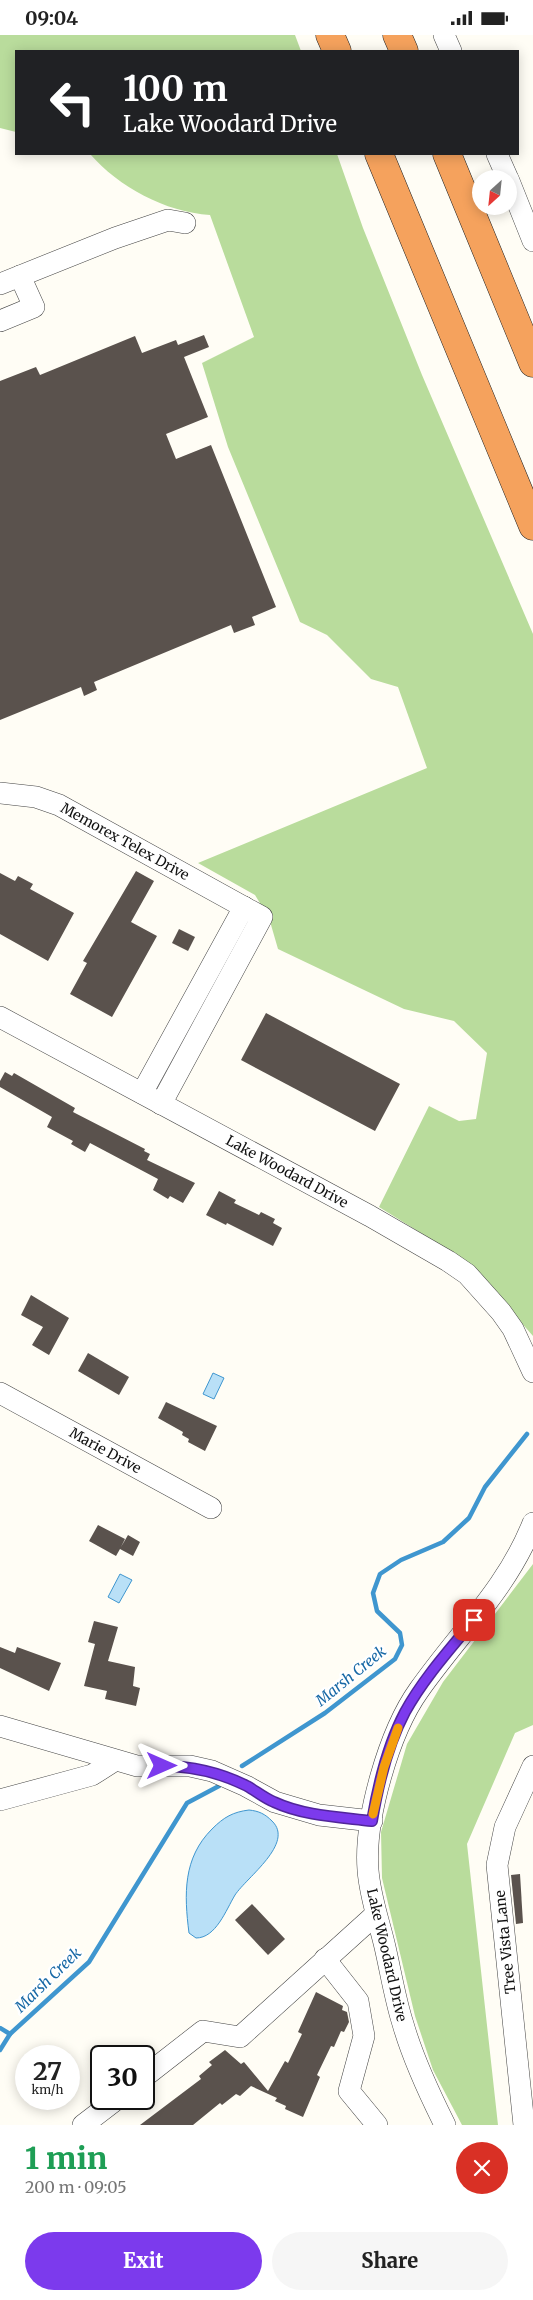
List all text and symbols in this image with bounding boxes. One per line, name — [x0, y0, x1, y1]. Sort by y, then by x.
text: 09:04 — [25, 6, 78, 30]
text: 100 m — [123, 67, 228, 111]
icon: left — [40, 70, 105, 135]
text: Lake Woodard Drive — [123, 110, 337, 138]
north arrow — [472, 170, 518, 215]
map controls — [472, 170, 517, 215]
street label: Memorex Telex Drive — [58, 799, 193, 884]
street label: Lake Woodard Drive — [223, 1131, 351, 1212]
street label: Marie Drive — [66, 1424, 144, 1477]
pin — [453, 1599, 495, 1641]
icon: arrive — [460, 1606, 488, 1634]
water label: Marsh Creek — [311, 1641, 390, 1710]
position arrow — [135, 1739, 187, 1791]
street label: Lake Woodard Drive — [363, 1887, 411, 2023]
street label: Tree Vista Lane — [491, 1889, 519, 1995]
water label: Marsh Creek — [10, 1943, 85, 2017]
speed limit sign: 30 — [90, 2045, 155, 2110]
text: 27 — [33, 2055, 62, 2087]
text: km/h — [32, 2082, 63, 2097]
text: 1 min — [25, 2139, 107, 2177]
button: close — [456, 2142, 508, 2194]
text: 200 m · 09:05 — [25, 2177, 127, 2197]
button: Exit — [25, 2232, 262, 2290]
button: Share — [272, 2232, 508, 2290]

